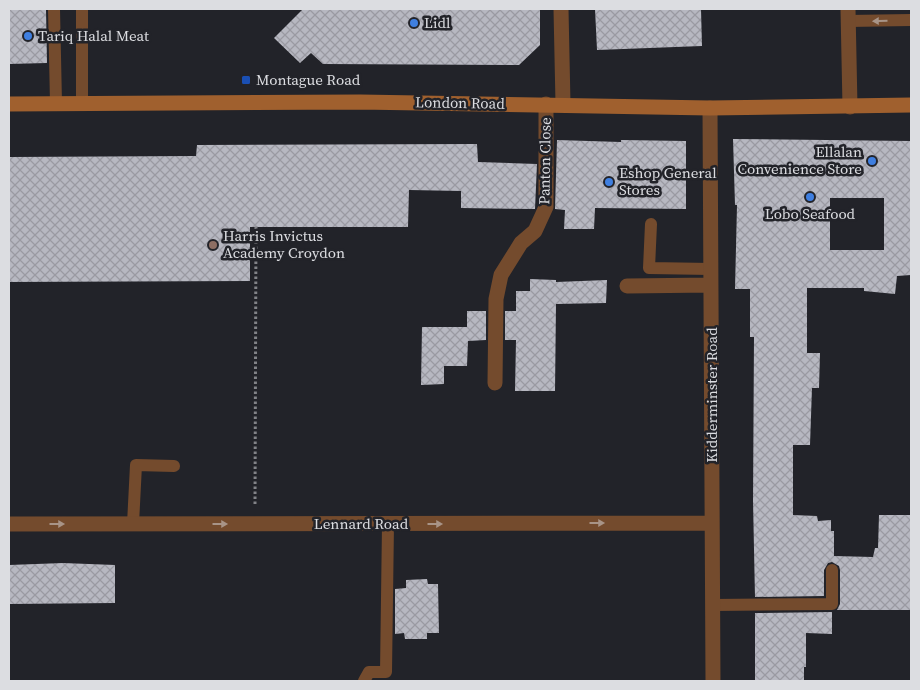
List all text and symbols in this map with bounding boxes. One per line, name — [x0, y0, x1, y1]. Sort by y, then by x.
place label: Lidl — [424, 12, 451, 33]
marker: Lidl — [408, 17, 420, 29]
one-way arrow — [872, 17, 888, 25]
place label: Tariq Halal Meat — [38, 25, 149, 46]
marker: Tariq Halal Meat — [22, 30, 34, 42]
place label: Montague Road — [256, 69, 361, 90]
marker: Montague Road — [240, 74, 252, 86]
street label: London Road — [415, 91, 505, 114]
street label: Panton Close — [533, 117, 556, 205]
place label: Ellalan Convenience Store — [737, 141, 862, 179]
marker: Ellalan Convenience Store — [866, 155, 878, 167]
place label: Eshop General Stores — [619, 162, 717, 200]
marker: Eshop General Stores — [603, 176, 615, 188]
marker: Lobo Seafood — [804, 191, 816, 203]
place label: Lobo Seafood — [765, 203, 856, 224]
place label: Harris Invictus Academy Croydon — [223, 225, 345, 263]
marker: Harris Invictus Academy Croydon — [207, 239, 219, 251]
street label: Kidderminster Road — [701, 327, 722, 463]
street label: Lennard Road — [314, 513, 409, 534]
one-way arrow — [590, 519, 606, 527]
one-way arrow — [50, 520, 66, 528]
one-way arrow — [212, 520, 228, 528]
one-way arrow — [427, 520, 443, 528]

